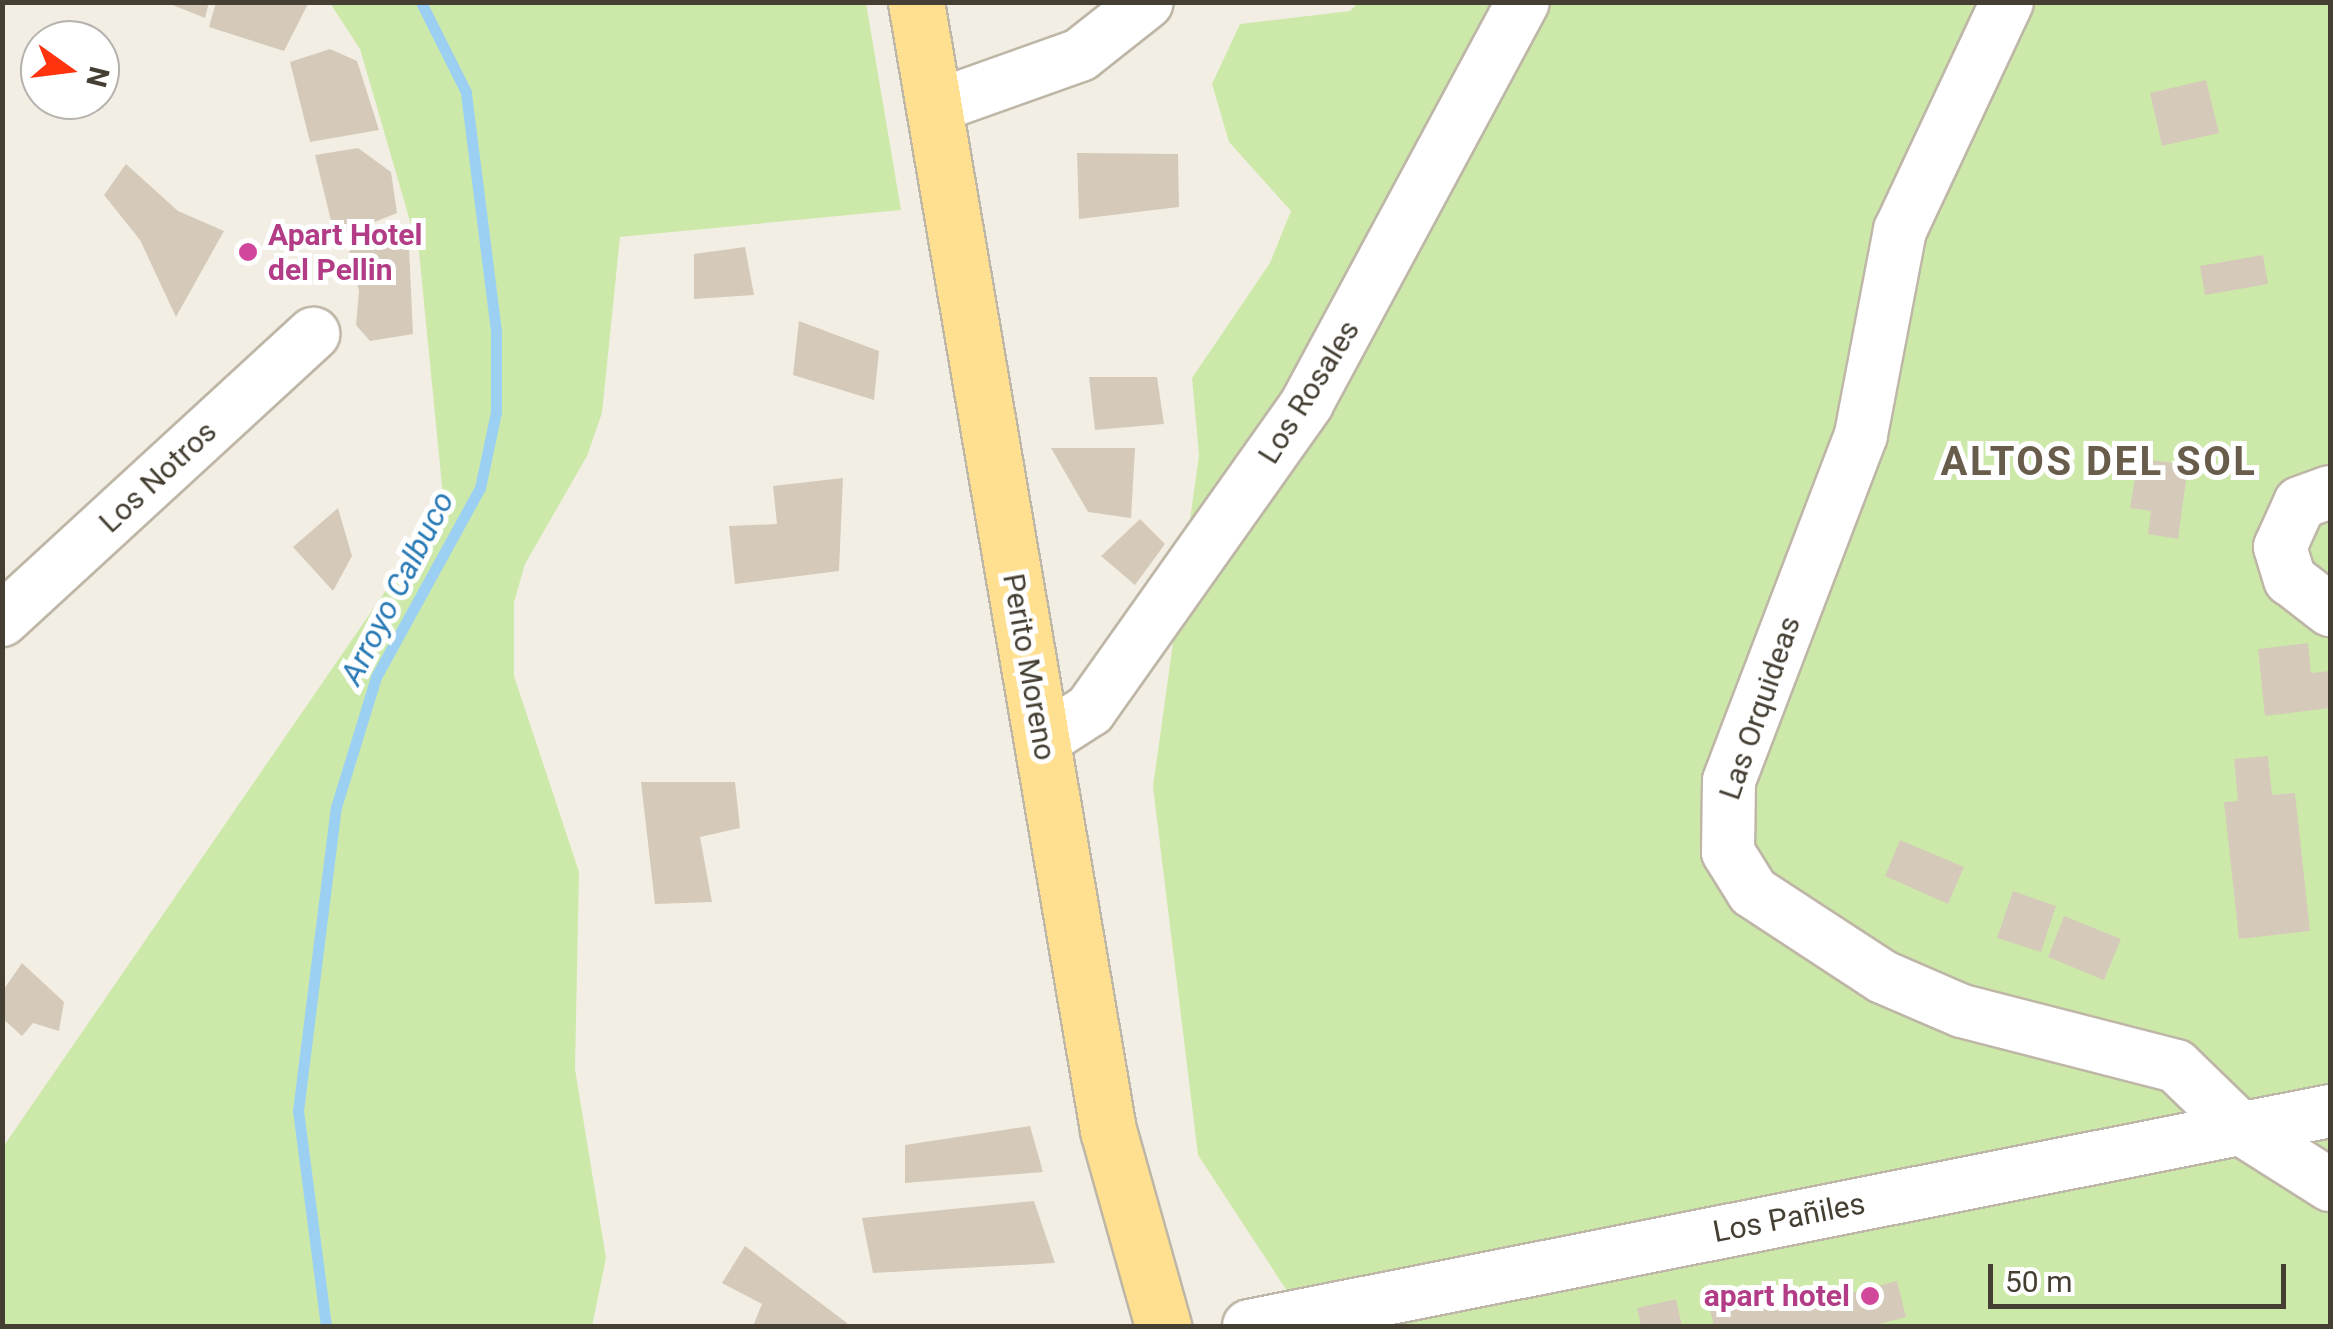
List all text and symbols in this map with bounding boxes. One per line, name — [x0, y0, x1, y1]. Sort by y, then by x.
north arrow — [20, 20, 120, 120]
text: N — [79, 63, 116, 90]
place label: Apart Hotel del Pellin — [268, 217, 422, 288]
marker: Apart Hotel del Pellin — [237, 241, 259, 263]
street label: Los Rosales — [1251, 314, 1367, 470]
street label: Los Notros — [92, 414, 224, 540]
district label: ALTOS DEL SOL — [1941, 438, 2257, 486]
water label: Arroyo Calbuco — [332, 485, 462, 691]
street label: Perito Moreno — [995, 571, 1063, 763]
street label: Las Orquideas — [1712, 612, 1808, 804]
street label: Los Pañiles — [1710, 1186, 1868, 1250]
scale bar — [1993, 1244, 2290, 1306]
text: 50 m — [2005, 1264, 2072, 1299]
place label: apart hotel — [1704, 1278, 1850, 1314]
marker: apart hotel — [1859, 1285, 1881, 1307]

